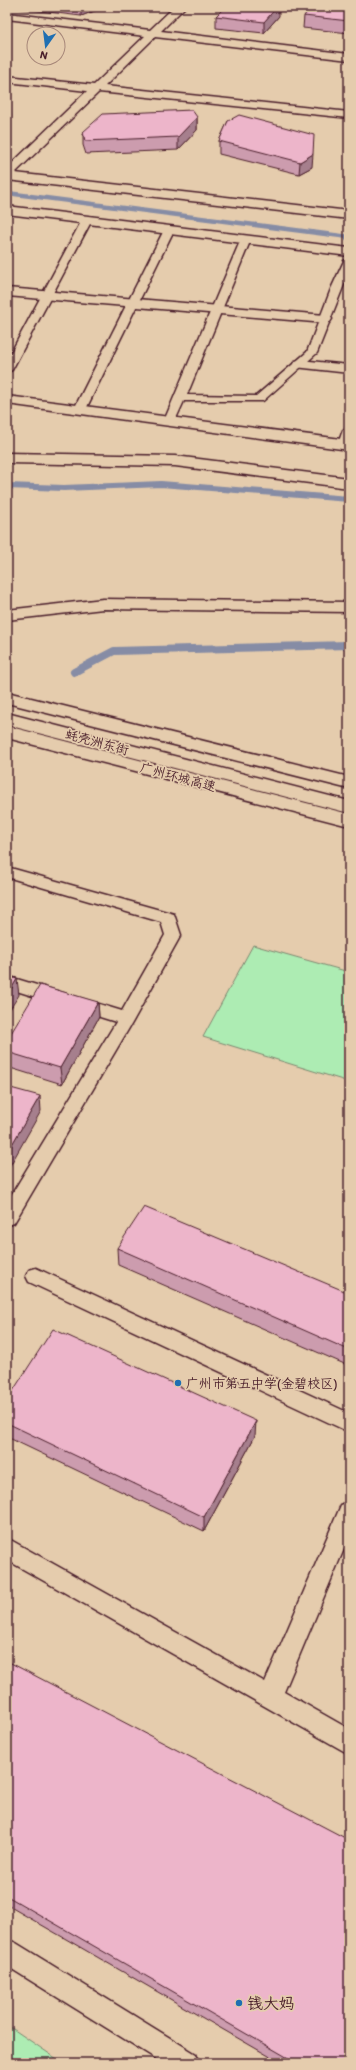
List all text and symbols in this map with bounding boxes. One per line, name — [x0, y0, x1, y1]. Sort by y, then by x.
north arrow — [26, 26, 66, 66]
text: N — [39, 48, 49, 62]
street label: 蚝壳洲东街 — [64, 726, 130, 758]
street label: 广州环城高速 — [138, 760, 218, 794]
place label: 广州市第五中学(金碧校区) — [186, 1376, 337, 1391]
marker: 广州市第五中学(金碧校区) — [173, 1378, 183, 1388]
place label: 钱大妈 — [247, 1994, 295, 2013]
marker: 钱大妈 — [234, 1998, 244, 2008]

